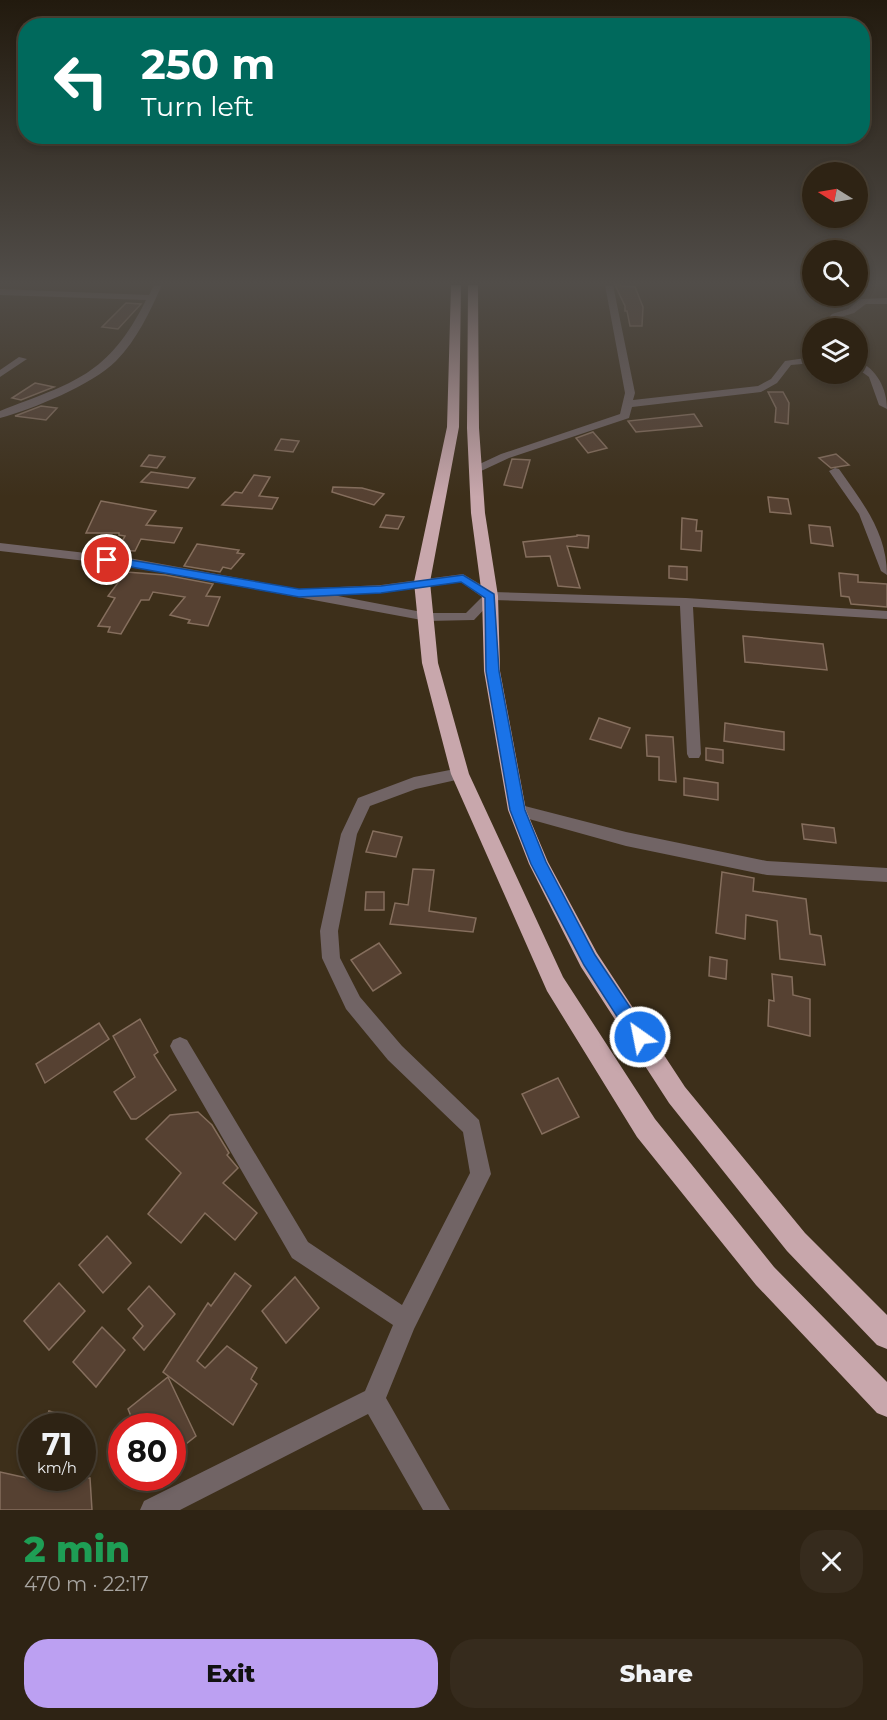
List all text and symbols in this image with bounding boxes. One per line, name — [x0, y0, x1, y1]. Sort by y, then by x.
text: 250 m — [141, 38, 275, 90]
icon: left — [42, 42, 120, 120]
text: Turn left — [141, 90, 254, 123]
north arrow — [802, 162, 868, 228]
map controls — [802, 162, 868, 384]
button: search — [802, 240, 868, 306]
button: layers — [802, 318, 868, 384]
pin — [81, 534, 132, 585]
icon: arrive — [90, 543, 123, 576]
position arrow — [608, 1005, 672, 1069]
speed limit sign: 80 — [108, 1413, 186, 1491]
text: 71 — [42, 1426, 72, 1463]
text: km/h — [37, 1458, 77, 1477]
text: 2 min — [24, 1527, 130, 1571]
button: close — [800, 1530, 863, 1593]
text: 470 m · 22:17 — [24, 1572, 149, 1596]
button: Exit — [24, 1639, 438, 1708]
button: Share — [450, 1639, 863, 1708]

